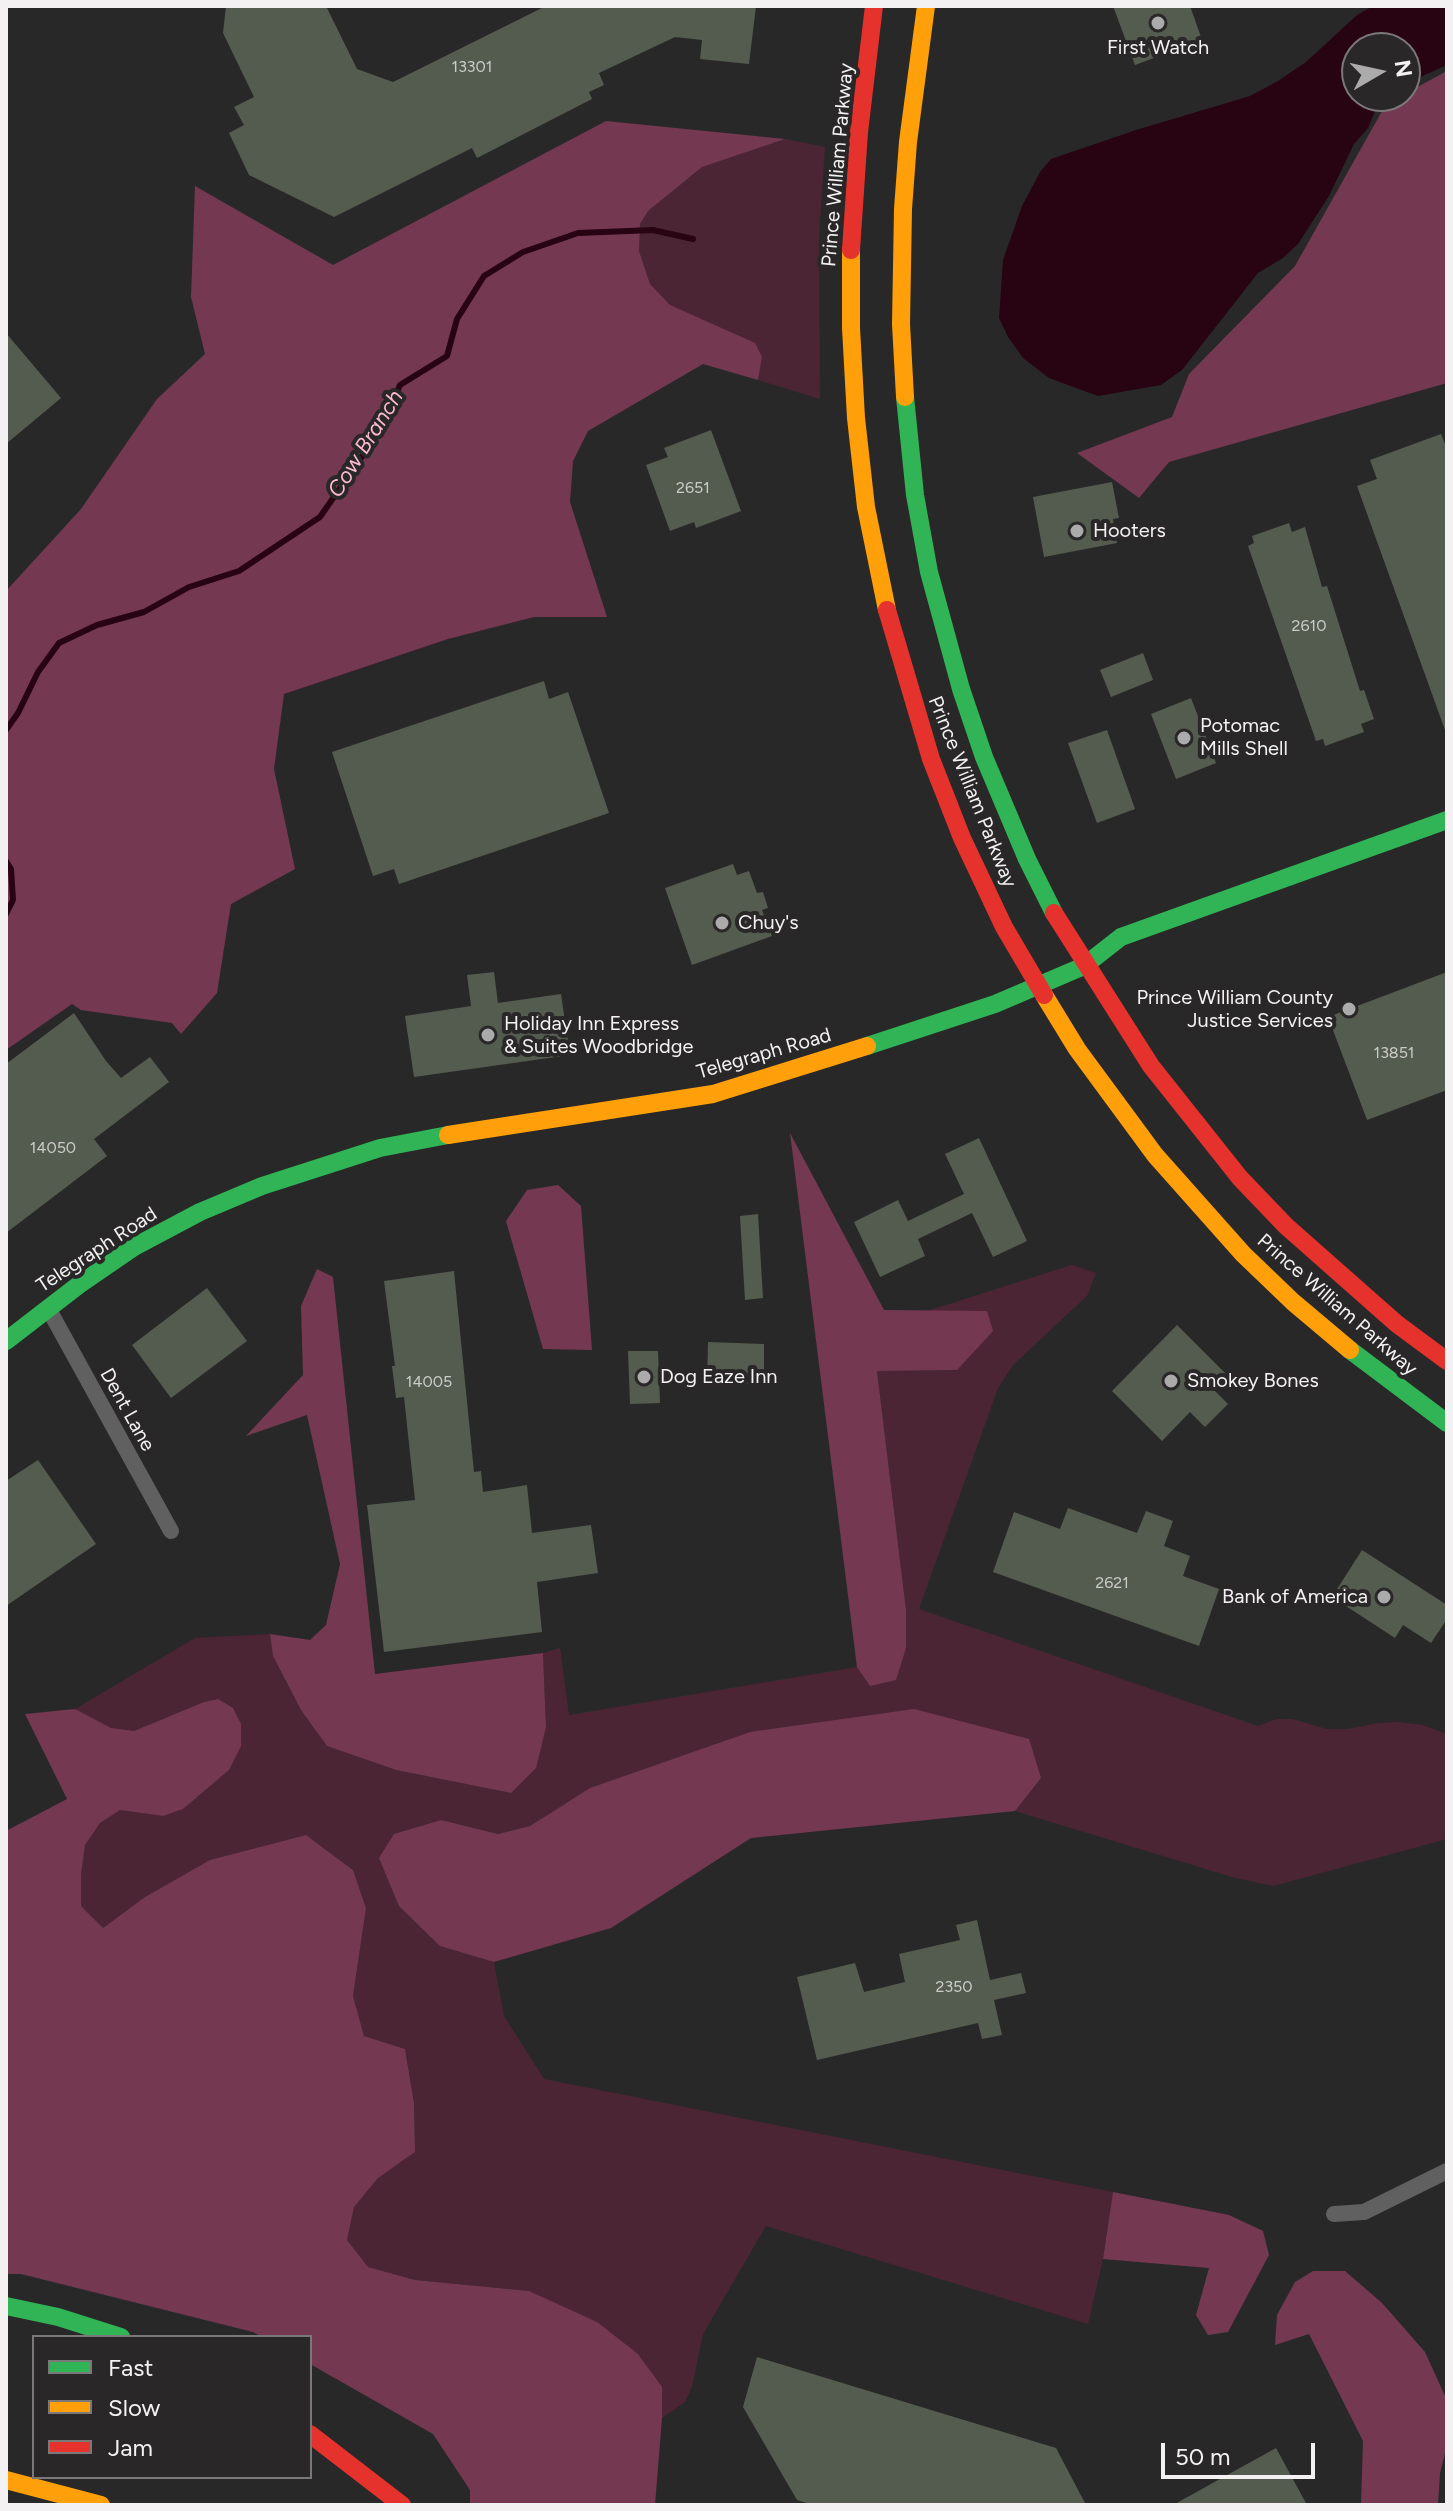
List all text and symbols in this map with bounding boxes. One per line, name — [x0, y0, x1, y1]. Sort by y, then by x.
marker: First Watch — [1149, 14, 1167, 32]
north arrow — [1341, 32, 1421, 112]
place label: First Watch — [1107, 36, 1209, 60]
house number: 13301 — [452, 57, 492, 77]
text: N — [1389, 58, 1418, 79]
street label: Prince William Parkway — [817, 62, 859, 268]
water label: Cow Branch — [323, 386, 409, 502]
house number: 2651 — [676, 478, 710, 498]
place label: Hooters — [1093, 519, 1166, 543]
marker: Hooters — [1068, 522, 1086, 540]
house number: 2610 — [1292, 616, 1326, 636]
street label: Prince William Parkway — [923, 693, 1021, 891]
place label: Potomac Mills Shell — [1200, 714, 1288, 761]
marker: Potomac Mills Shell — [1175, 729, 1193, 747]
place label: Chuy's — [738, 911, 799, 935]
marker: Chuy's — [713, 914, 731, 932]
place label: Prince William County Justice Services — [1136, 986, 1333, 1033]
marker: Prince William County Justice Services — [1340, 1000, 1358, 1018]
place label: Holiday Inn Express & Suites Woodbridge — [504, 1012, 693, 1059]
street label: Telegraph Road — [694, 1023, 834, 1085]
marker: Holiday Inn Express & Suites Woodbridge — [479, 1026, 497, 1044]
house number: 13851 — [1374, 1043, 1414, 1063]
house number: 14050 — [30, 1138, 76, 1158]
street label: Telegraph Road — [32, 1202, 162, 1298]
street label: Prince William Parkway — [1252, 1229, 1422, 1381]
street label: Dent Lane — [94, 1364, 160, 1456]
place label: Dog Eaze Inn — [660, 1365, 777, 1389]
marker: Dog Eaze Inn — [635, 1368, 653, 1386]
place label: Smokey Bones — [1187, 1369, 1319, 1393]
house number: 14005 — [406, 1372, 452, 1392]
marker: Smokey Bones — [1162, 1372, 1180, 1390]
house number: 2621 — [1095, 1573, 1129, 1593]
place label: Bank of America — [1222, 1585, 1368, 1609]
marker: Bank of America — [1375, 1588, 1393, 1606]
house number: 2350 — [935, 1977, 973, 1997]
legend — [32, 2335, 312, 2479]
text: Fast — [108, 2353, 153, 2382]
text: Slow — [108, 2393, 160, 2422]
scale bar — [1165, 2427, 1319, 2477]
text: Jam — [108, 2433, 153, 2462]
text: 50 m — [1175, 2442, 1231, 2471]

